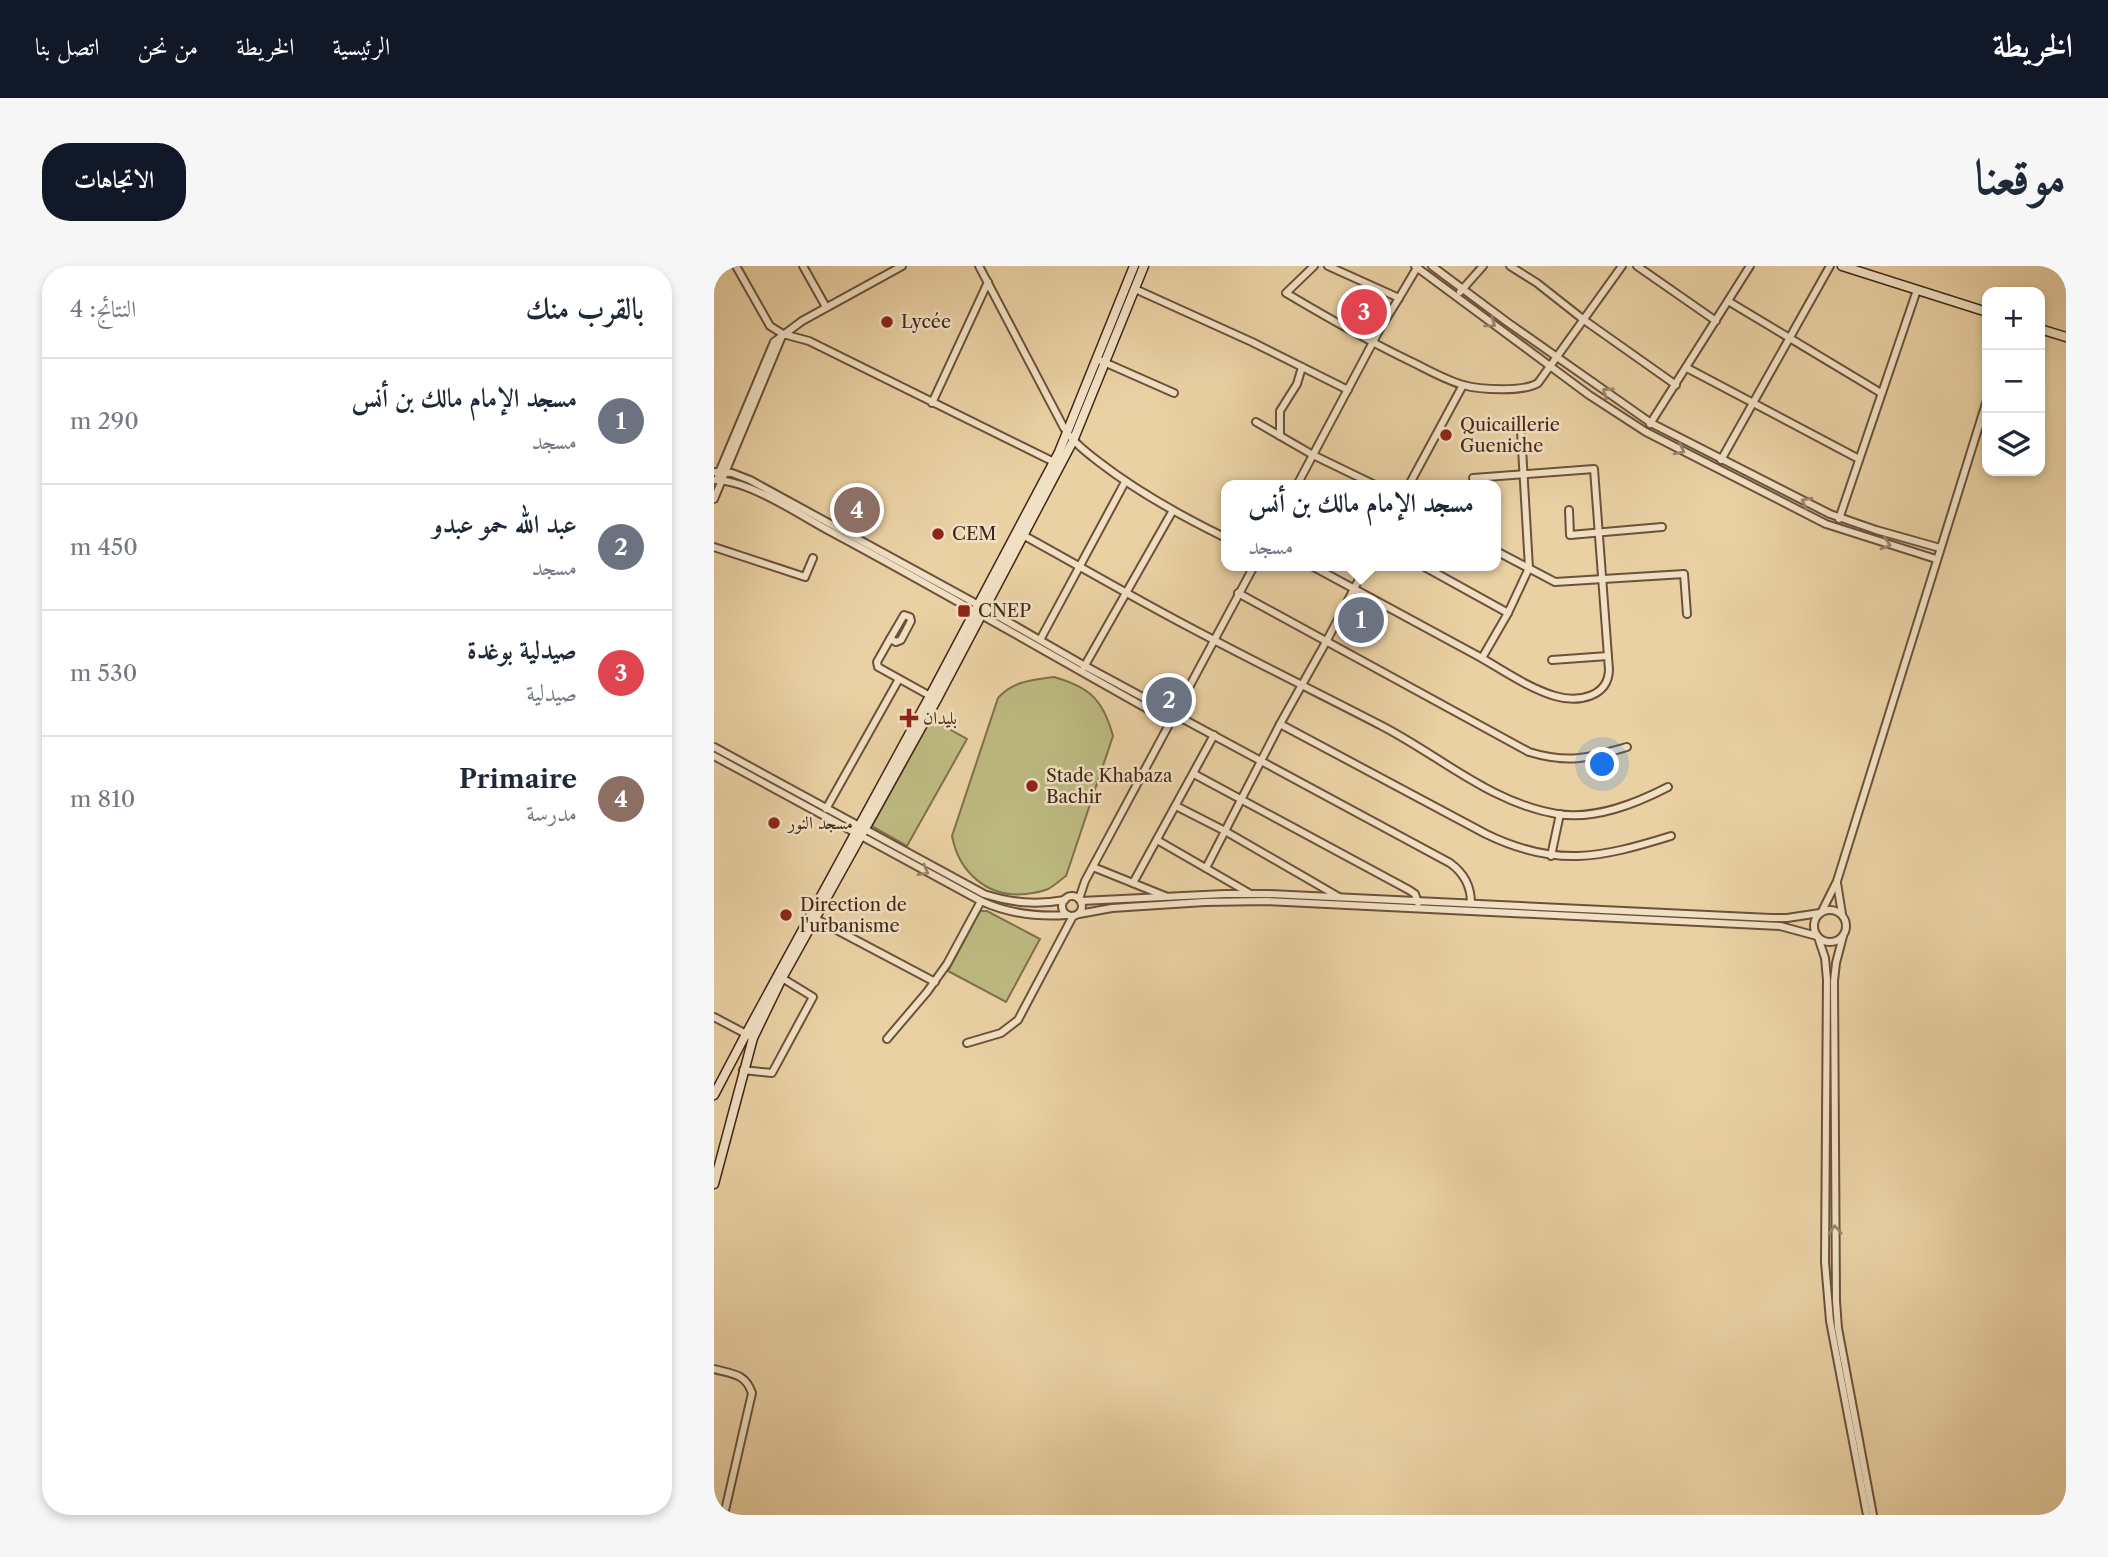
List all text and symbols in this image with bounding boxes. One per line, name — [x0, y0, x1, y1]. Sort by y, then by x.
text: الخريطة — [1993, 25, 2073, 66]
text: اتصل بنا — [35, 32, 99, 61]
text: من نحن — [137, 32, 198, 61]
text: الخريطة — [236, 32, 294, 61]
text: الرئيسية — [332, 32, 390, 61]
button: الاتجاهات — [42, 143, 186, 221]
text: موقعنا — [1974, 146, 2066, 207]
pin: 3 — [1341, 286, 1387, 338]
map controls — [1982, 287, 2045, 476]
button: + — [1982, 287, 2045, 350]
text: بالقرب منك — [526, 290, 644, 327]
text: النتائج: 4 — [70, 295, 136, 323]
place label: Lycée — [901, 311, 951, 333]
marker: Lycée — [879, 314, 895, 330]
one-way arrow — [1484, 315, 1496, 328]
button: − — [1982, 350, 2045, 413]
text: مسجد الإمام مالك بن أنس — [351, 382, 577, 414]
one-way arrow — [1602, 388, 1615, 400]
text: 290 m — [70, 407, 139, 435]
text: 1 — [616, 407, 626, 435]
button: layers — [1982, 413, 2045, 476]
place label: Quicaillerie Gueniche — [1460, 414, 1560, 457]
text: مسجد — [532, 427, 577, 455]
marker: Quicaillerie Gueniche — [1438, 427, 1454, 443]
one-way arrow — [1673, 441, 1685, 455]
popup — [1221, 480, 1501, 571]
pin: 4 — [834, 484, 880, 536]
text: مسجد الإمام مالك بن أنس — [1248, 487, 1474, 519]
one-way arrow — [1801, 497, 1813, 511]
text: عبد الله حمو عبدو — [432, 508, 577, 540]
place label: CEM — [952, 523, 996, 545]
marker: CEM — [930, 526, 946, 542]
text: مسجد — [1248, 532, 1293, 560]
text: 450 m — [70, 533, 138, 561]
text: 2 — [614, 533, 628, 561]
one-way arrow — [1880, 536, 1892, 551]
text: مسجد — [532, 553, 577, 581]
pin: 1 — [1338, 594, 1384, 646]
place label: CNEP — [978, 600, 1031, 622]
marker: CNEP — [956, 603, 972, 619]
text: صيدلية بوغدة — [467, 634, 577, 666]
text: 530 m — [70, 659, 137, 687]
text: 3 — [615, 659, 628, 687]
pin: 2 — [1146, 674, 1192, 726]
text: صيدلية — [526, 679, 577, 707]
place label: بليدان — [923, 707, 957, 729]
marker: بليدان — [901, 710, 917, 726]
your location — [1585, 747, 1619, 781]
text: Primaire — [459, 763, 577, 795]
place label: Stade Khabaza Bachir — [1046, 765, 1173, 808]
marker: Stade Khabaza Bachir — [1024, 778, 1040, 794]
text: 810 m — [70, 785, 135, 813]
text: 4 — [614, 785, 628, 813]
text: مدرسة — [526, 799, 577, 827]
place label: مسجد النور — [786, 812, 853, 834]
marker: مسجد النور — [766, 815, 782, 831]
one-way arrow — [917, 863, 929, 876]
place label: Direction de l'urbanisme — [800, 894, 907, 937]
marker: Direction de l'urbanisme — [778, 907, 794, 923]
one-way arrow — [1828, 1224, 1843, 1235]

